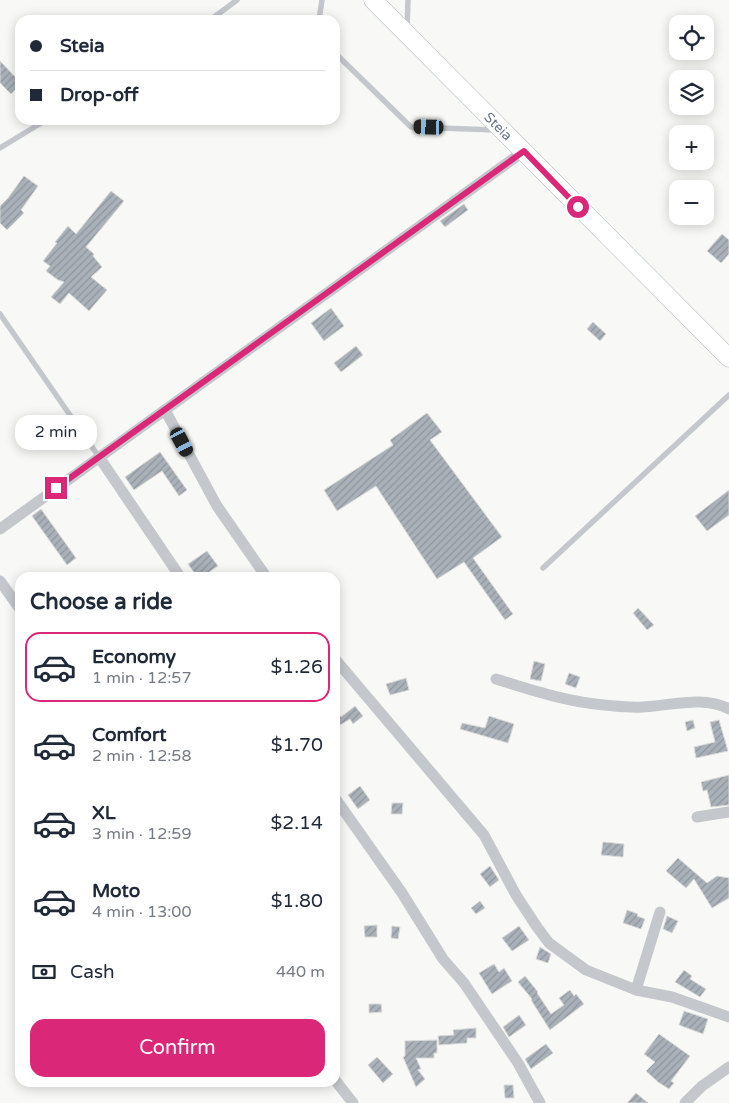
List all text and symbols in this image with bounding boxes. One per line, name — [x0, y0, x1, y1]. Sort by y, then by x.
map controls — [669, 15, 714, 225]
button: locate — [669, 15, 714, 60]
text: Steia — [60, 35, 105, 57]
button: layers — [669, 70, 714, 115]
text: Drop-off — [60, 84, 139, 106]
street label: Steia — [481, 109, 516, 144]
car — [413, 119, 444, 135]
button: + — [669, 125, 714, 170]
button: − — [669, 180, 714, 225]
route start — [567, 196, 589, 218]
callout: 2 min — [15, 416, 97, 450]
text: 2 min — [35, 422, 77, 442]
car — [168, 425, 195, 459]
route end — [45, 477, 67, 499]
text: Choose a ride — [30, 589, 173, 615]
icon: car — [32, 645, 77, 690]
text: Economy — [92, 646, 176, 668]
text: $1.26 — [271, 656, 323, 678]
text: 1 min · 12:57 — [92, 668, 191, 688]
icon: car — [32, 723, 77, 768]
text: Comfort — [92, 724, 166, 746]
text: $1.70 — [271, 734, 323, 756]
text: 2 min · 12:58 — [92, 746, 191, 766]
icon: car — [32, 801, 77, 846]
text: XL — [92, 802, 116, 824]
text: $2.14 — [271, 812, 323, 834]
text: 3 min · 12:59 — [92, 824, 191, 844]
icon: car — [32, 879, 77, 924]
text: Moto — [92, 880, 140, 902]
text: $1.80 — [271, 890, 323, 912]
text: 4 min · 13:00 — [92, 902, 191, 922]
icon: cash — [30, 958, 58, 986]
text: Cash — [70, 961, 115, 983]
text: 440 m — [276, 962, 325, 982]
button: Confirm — [30, 1019, 325, 1077]

